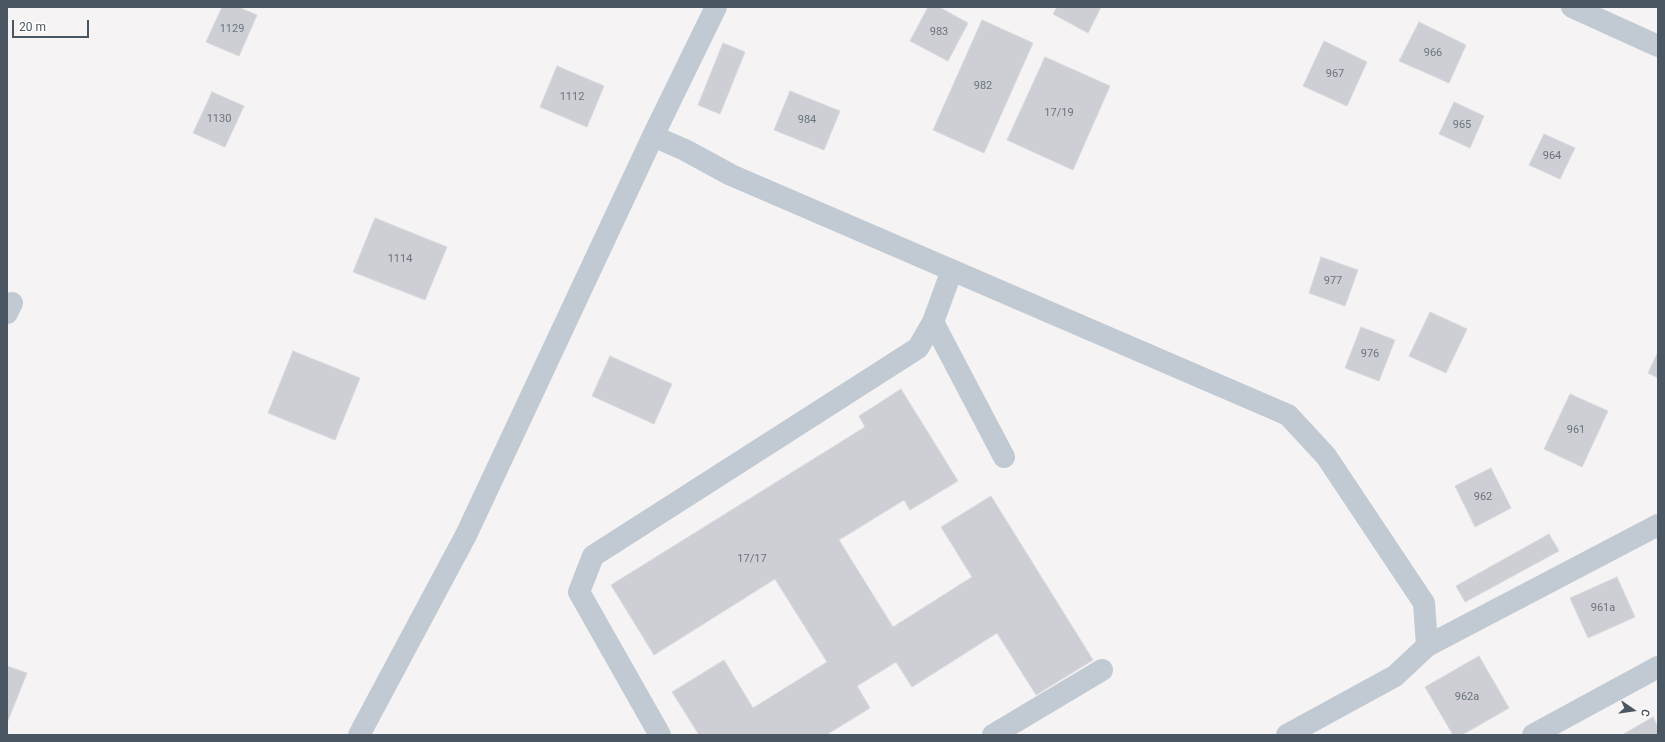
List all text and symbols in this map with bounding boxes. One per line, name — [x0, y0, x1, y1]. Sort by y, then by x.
scale bar — [14, 12, 91, 38]
text: 20 m — [19, 20, 46, 34]
house number: 1129 — [220, 22, 244, 36]
house number: 983 — [930, 25, 948, 39]
house number: 966 — [1424, 46, 1442, 60]
house number: 967 — [1326, 67, 1344, 81]
house number: 982 — [974, 79, 992, 93]
house number: 1112 — [560, 90, 584, 104]
house number: 17/19 — [1044, 106, 1074, 120]
house number: 1130 — [207, 112, 231, 126]
house number: 984 — [798, 113, 816, 127]
house number: 965 — [1453, 118, 1471, 132]
house number: 964 — [1543, 149, 1561, 163]
house number: 1114 — [388, 252, 412, 266]
house number: 977 — [1324, 274, 1342, 288]
house number: 976 — [1361, 347, 1379, 361]
house number: 961 — [1567, 423, 1585, 437]
house number: 962 — [1474, 490, 1492, 504]
house number: 17/17 — [737, 552, 767, 566]
house number: 961а — [1591, 601, 1615, 615]
house number: 962а — [1455, 690, 1479, 704]
north arrow — [1613, 690, 1653, 730]
text: С — [1638, 708, 1652, 718]

